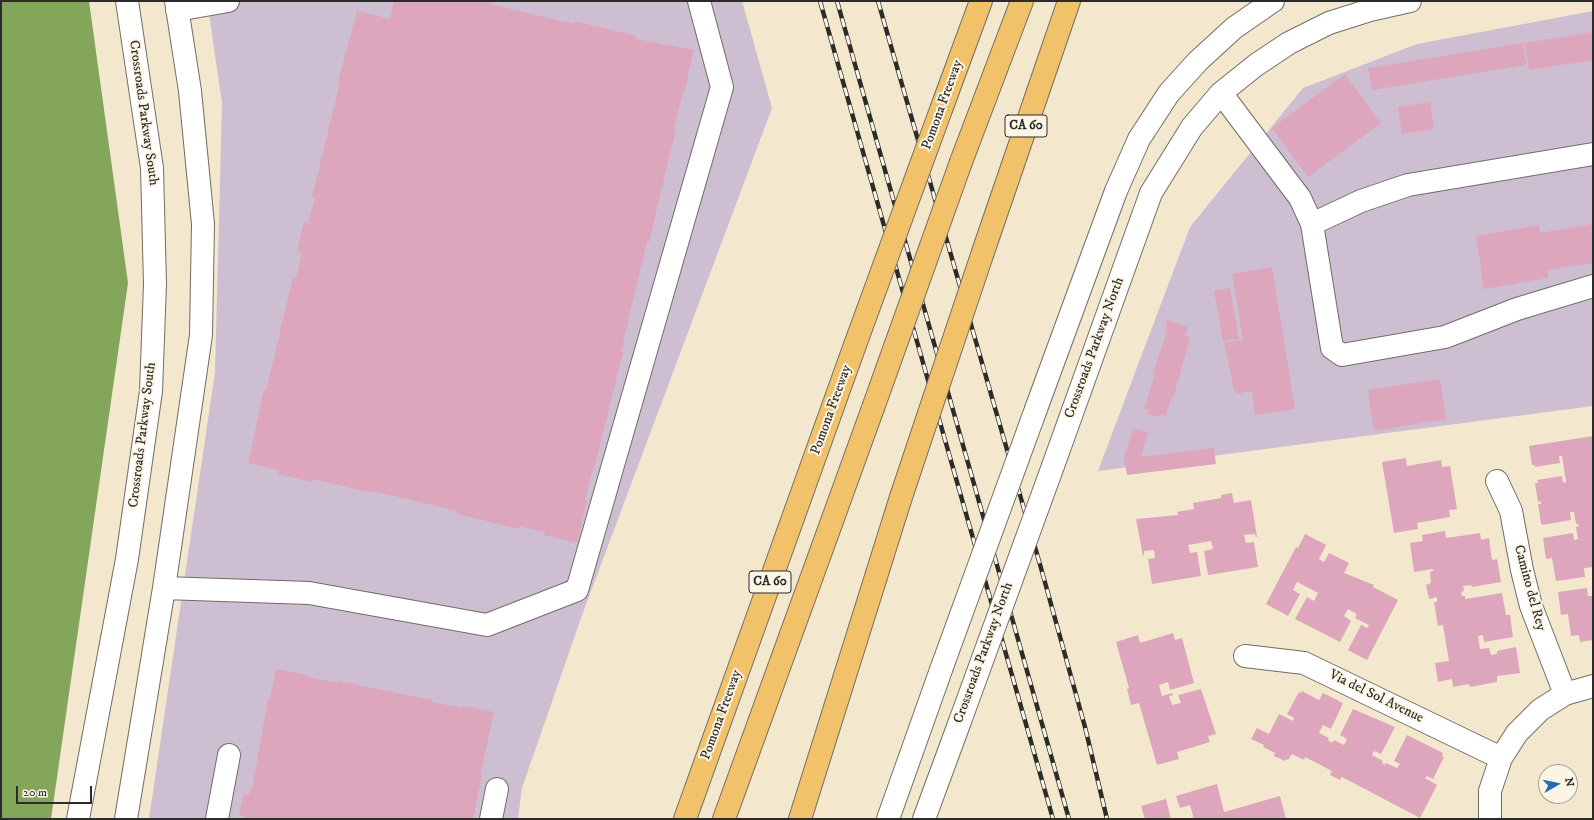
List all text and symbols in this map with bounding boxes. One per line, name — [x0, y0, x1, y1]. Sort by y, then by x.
street label: Crossroads Parkway South — [124, 39, 162, 187]
street label: Pomona Freeway — [919, 58, 967, 152]
road number: CA 60 — [1005, 115, 1047, 137]
street label: Crossroads Parkway North — [1062, 275, 1128, 421]
street label: Crossroads Parkway South — [126, 361, 160, 509]
street label: Pomona Freeway — [808, 363, 856, 457]
street label: Camino del Rey — [1509, 543, 1549, 633]
road number: CA 60 — [749, 571, 791, 593]
street label: Crossroads Parkway North — [951, 580, 1017, 726]
street label: Via del Sol Avenue — [1326, 667, 1426, 727]
street label: Pomona Freeway — [698, 668, 746, 762]
north arrow — [1538, 764, 1578, 804]
text: N — [1561, 777, 1576, 788]
scale bar — [18, 778, 94, 804]
text: 20 m — [23, 785, 47, 800]

